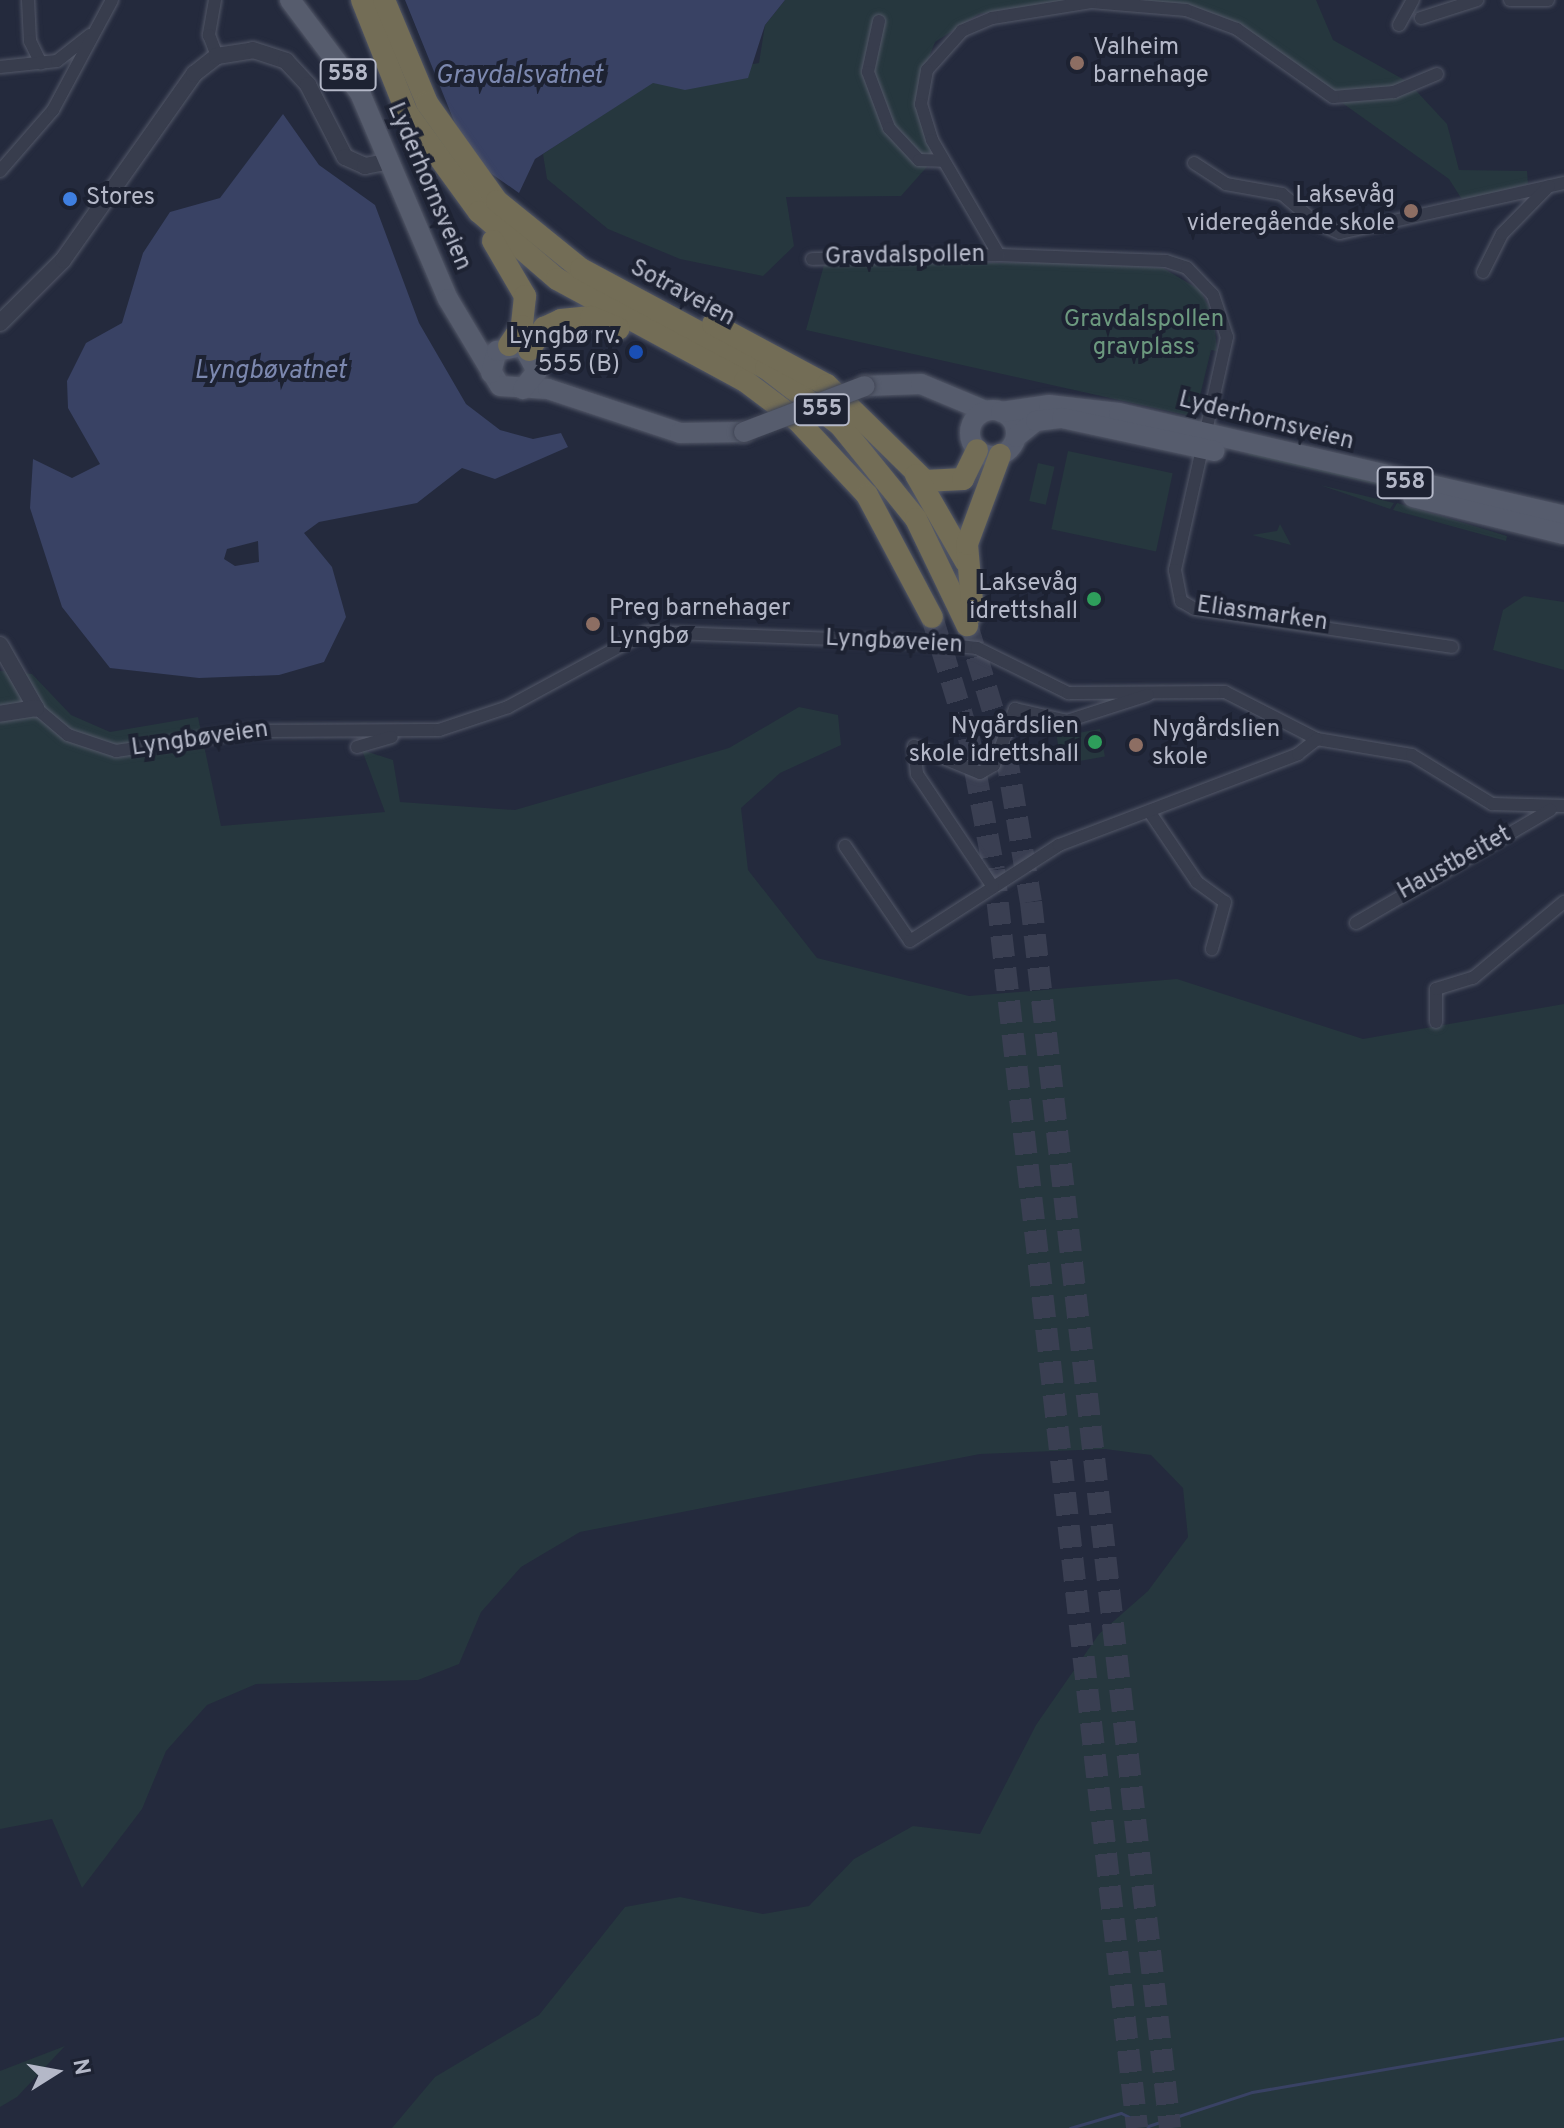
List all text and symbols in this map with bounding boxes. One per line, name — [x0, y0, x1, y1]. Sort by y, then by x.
place label: Valheim barnehage — [1093, 35, 1209, 91]
marker: Valheim barnehage — [1068, 54, 1086, 72]
road number: 558 — [318, 57, 378, 93]
water label: Gravdalsvatnet — [435, 61, 603, 93]
street label: Lyderhornsveien — [380, 99, 476, 275]
place label: Laksevåg videregående skole — [1187, 183, 1395, 239]
place label: Stores — [86, 185, 155, 213]
marker: Stores — [61, 190, 79, 208]
marker: Laksevåg videregående skole — [1402, 202, 1420, 220]
street label: Gravdalspollen — [825, 241, 985, 273]
street label: Sotraveien — [625, 254, 739, 334]
park label: Gravdalspollen gravplass — [1064, 307, 1224, 363]
place label: Lyngbø rv. 555 (B) — [509, 324, 620, 380]
marker: Lyngbø rv. 555 (B) — [627, 343, 645, 361]
water label: Lyngbøvatnet — [194, 356, 346, 388]
street label: Lyderhornsveien — [1175, 386, 1357, 458]
road number: 555 — [792, 392, 852, 428]
road number: 558 — [1375, 465, 1435, 501]
place label: Laksevåg idrettshall — [969, 571, 1078, 627]
marker: Laksevåg idrettshall — [1085, 590, 1103, 608]
street label: Eliasmarken — [1195, 592, 1329, 638]
place label: Preg barnehager Lyngbø — [609, 596, 791, 652]
marker: Preg barnehager Lyngbø — [584, 615, 602, 633]
street label: Lyngbøveien — [824, 625, 964, 661]
place label: Nygårdslien skole idrettshall — [909, 714, 1079, 770]
street label: Lyngbøveien — [130, 716, 270, 764]
place label: Nygårdslien skole — [1152, 717, 1280, 773]
marker: Nygårdslien skole idrettshall — [1086, 733, 1104, 751]
marker: Nygårdslien skole — [1127, 736, 1145, 754]
street label: Haustbeitet — [1393, 821, 1517, 907]
north arrow — [16, 2032, 96, 2112]
text: N — [65, 2057, 95, 2078]

